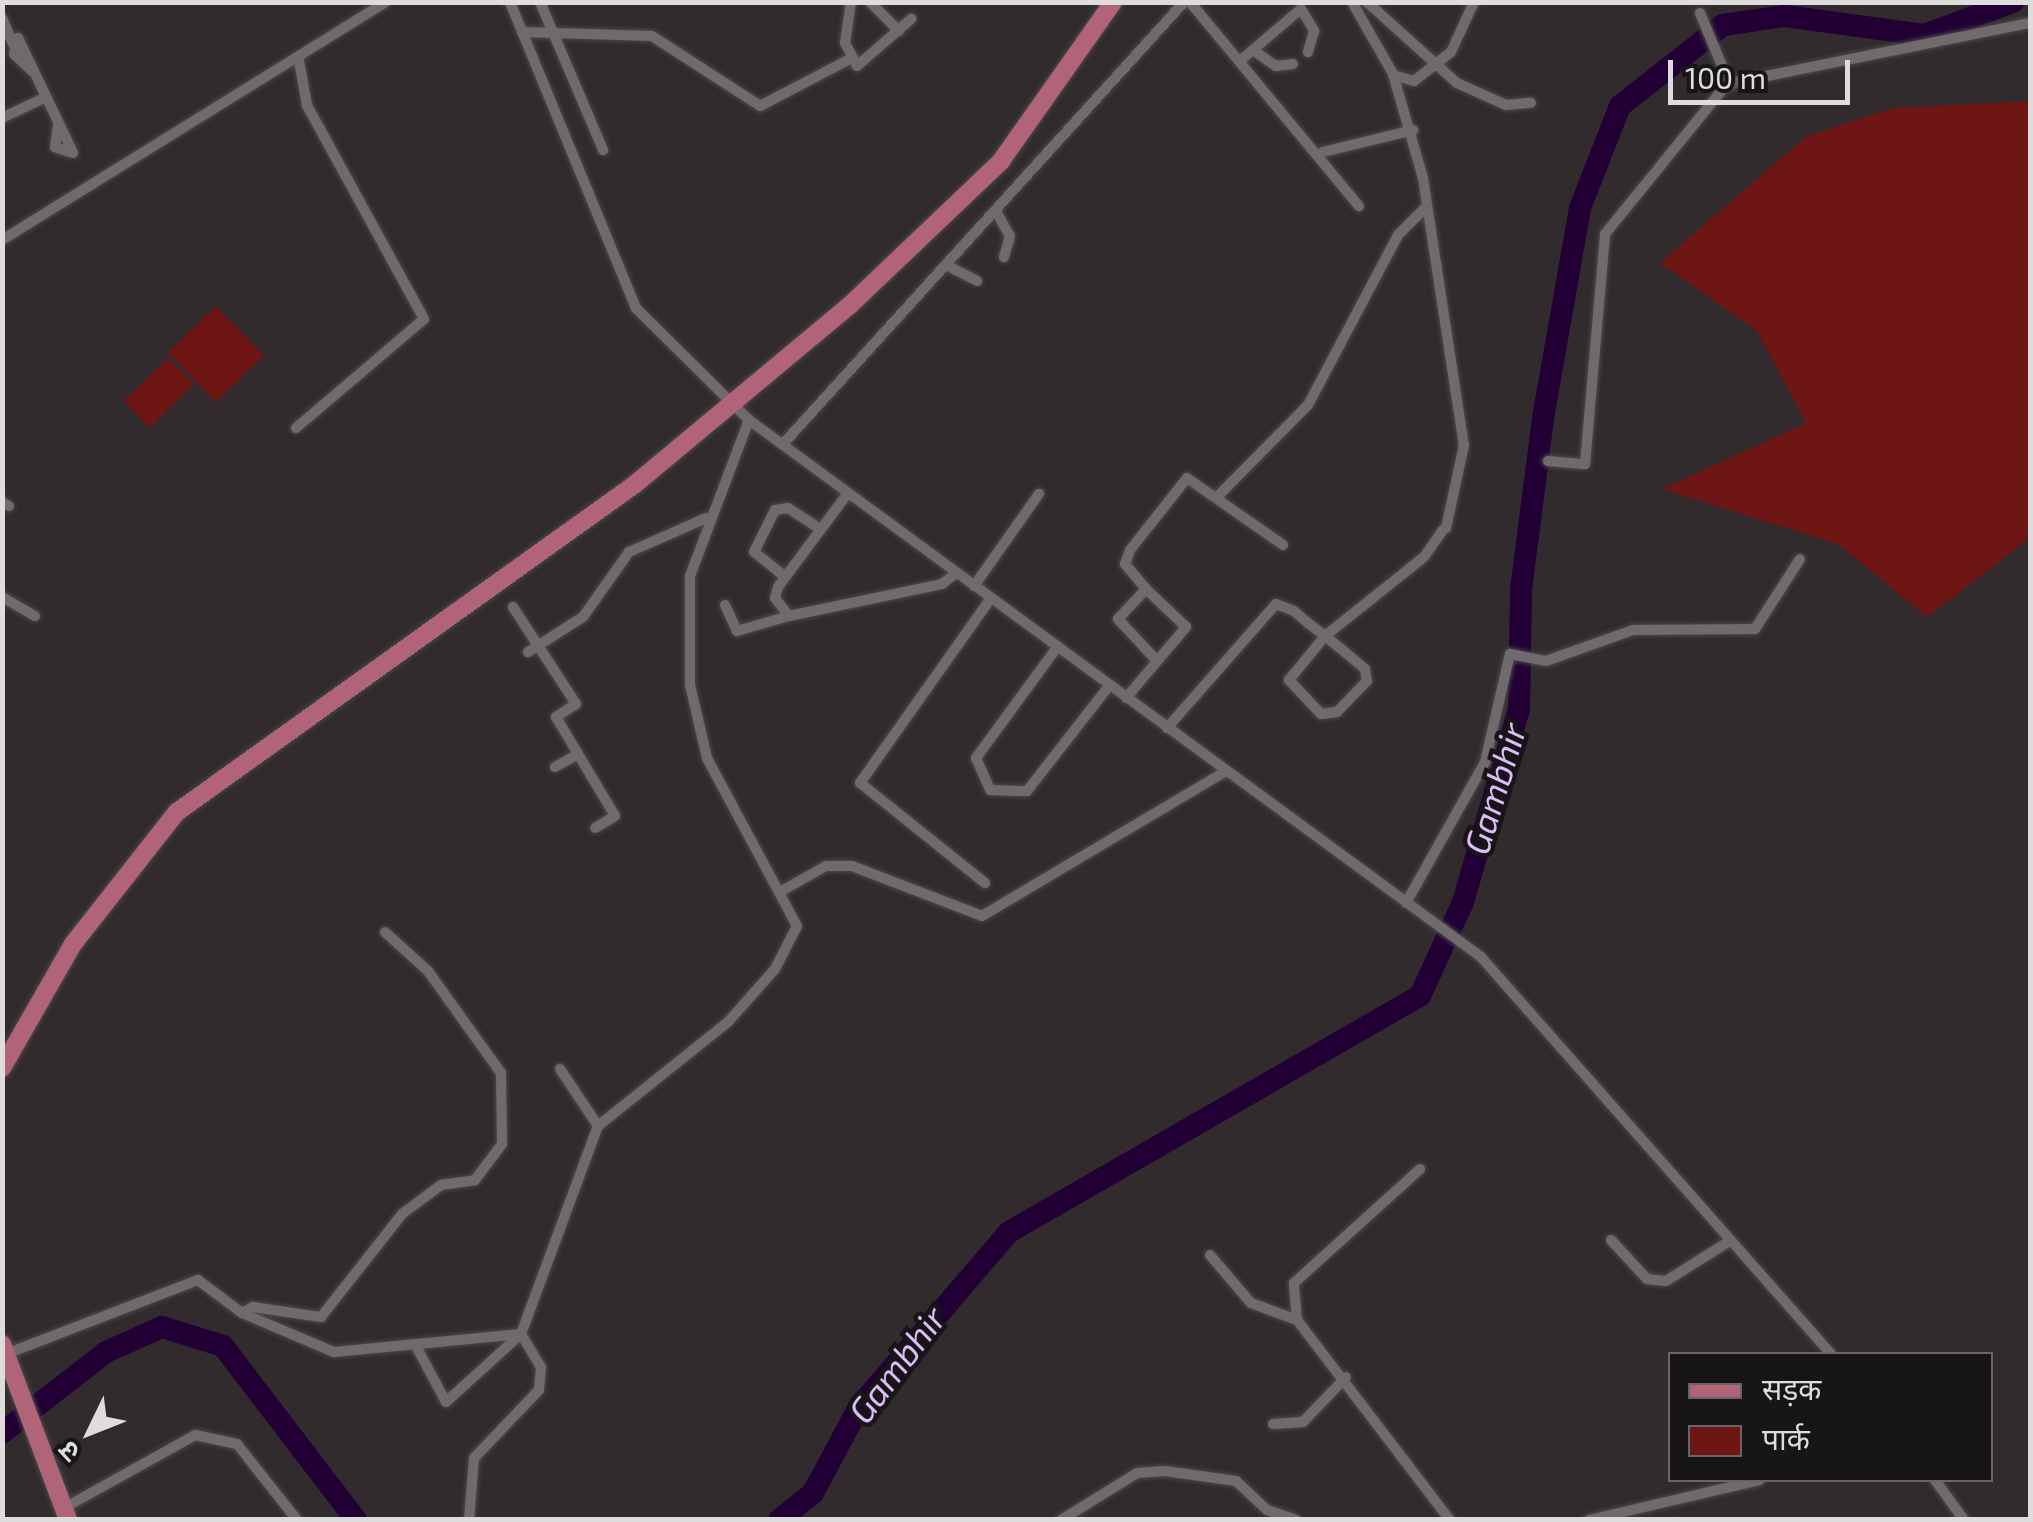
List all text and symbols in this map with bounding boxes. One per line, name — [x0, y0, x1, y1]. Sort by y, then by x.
scale bar — [1673, 40, 1856, 102]
text: 100 m — [1685, 59, 1766, 95]
water label: Gambhir — [1454, 717, 1534, 859]
water label: Gambhir — [839, 1297, 953, 1431]
legend — [1668, 1352, 1993, 1482]
text: सड़क — [1762, 1370, 1821, 1406]
north arrow — [40, 1382, 140, 1482]
text: पार्क — [1762, 1420, 1810, 1456]
text: उ — [50, 1435, 86, 1470]

